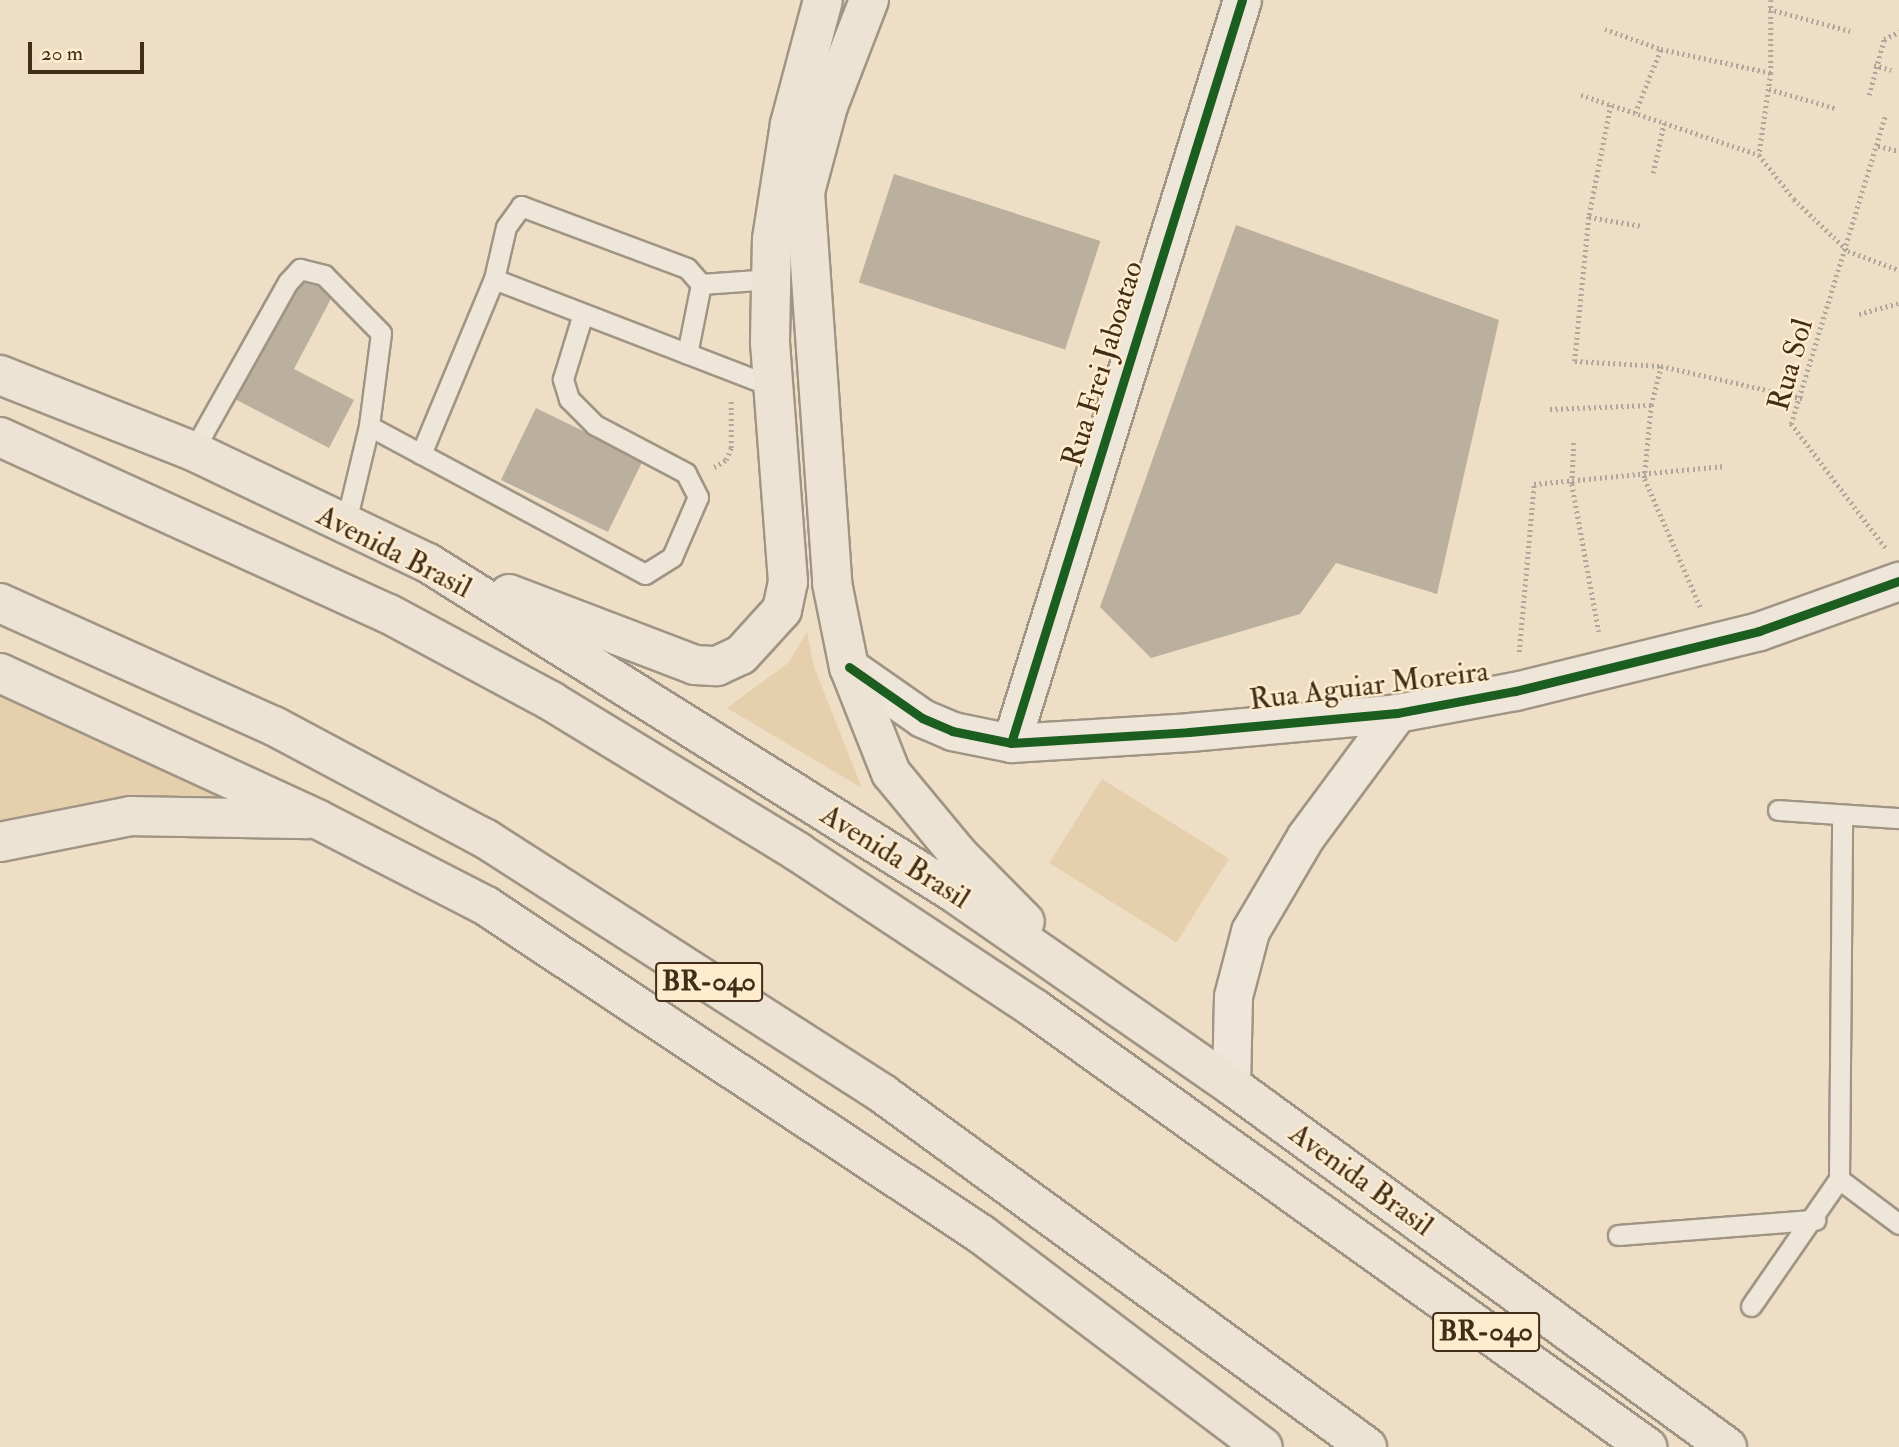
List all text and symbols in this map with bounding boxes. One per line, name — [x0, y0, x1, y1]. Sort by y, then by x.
scale bar — [32, 28, 147, 72]
text: 20 m — [41, 40, 83, 67]
street label: Rua Frei Jaboatao — [1055, 257, 1151, 471]
street label: Rua Sol — [1761, 315, 1821, 415]
street label: Avenida Brasil — [310, 498, 478, 606]
street label: Rua Aguiar Moreira — [1247, 653, 1491, 719]
street label: Avenida Brasil — [814, 797, 976, 917]
road number: BR-040 — [655, 958, 763, 1006]
street label: Avenida Brasil — [1282, 1116, 1440, 1244]
road number: BR-040 — [1432, 1308, 1540, 1356]

